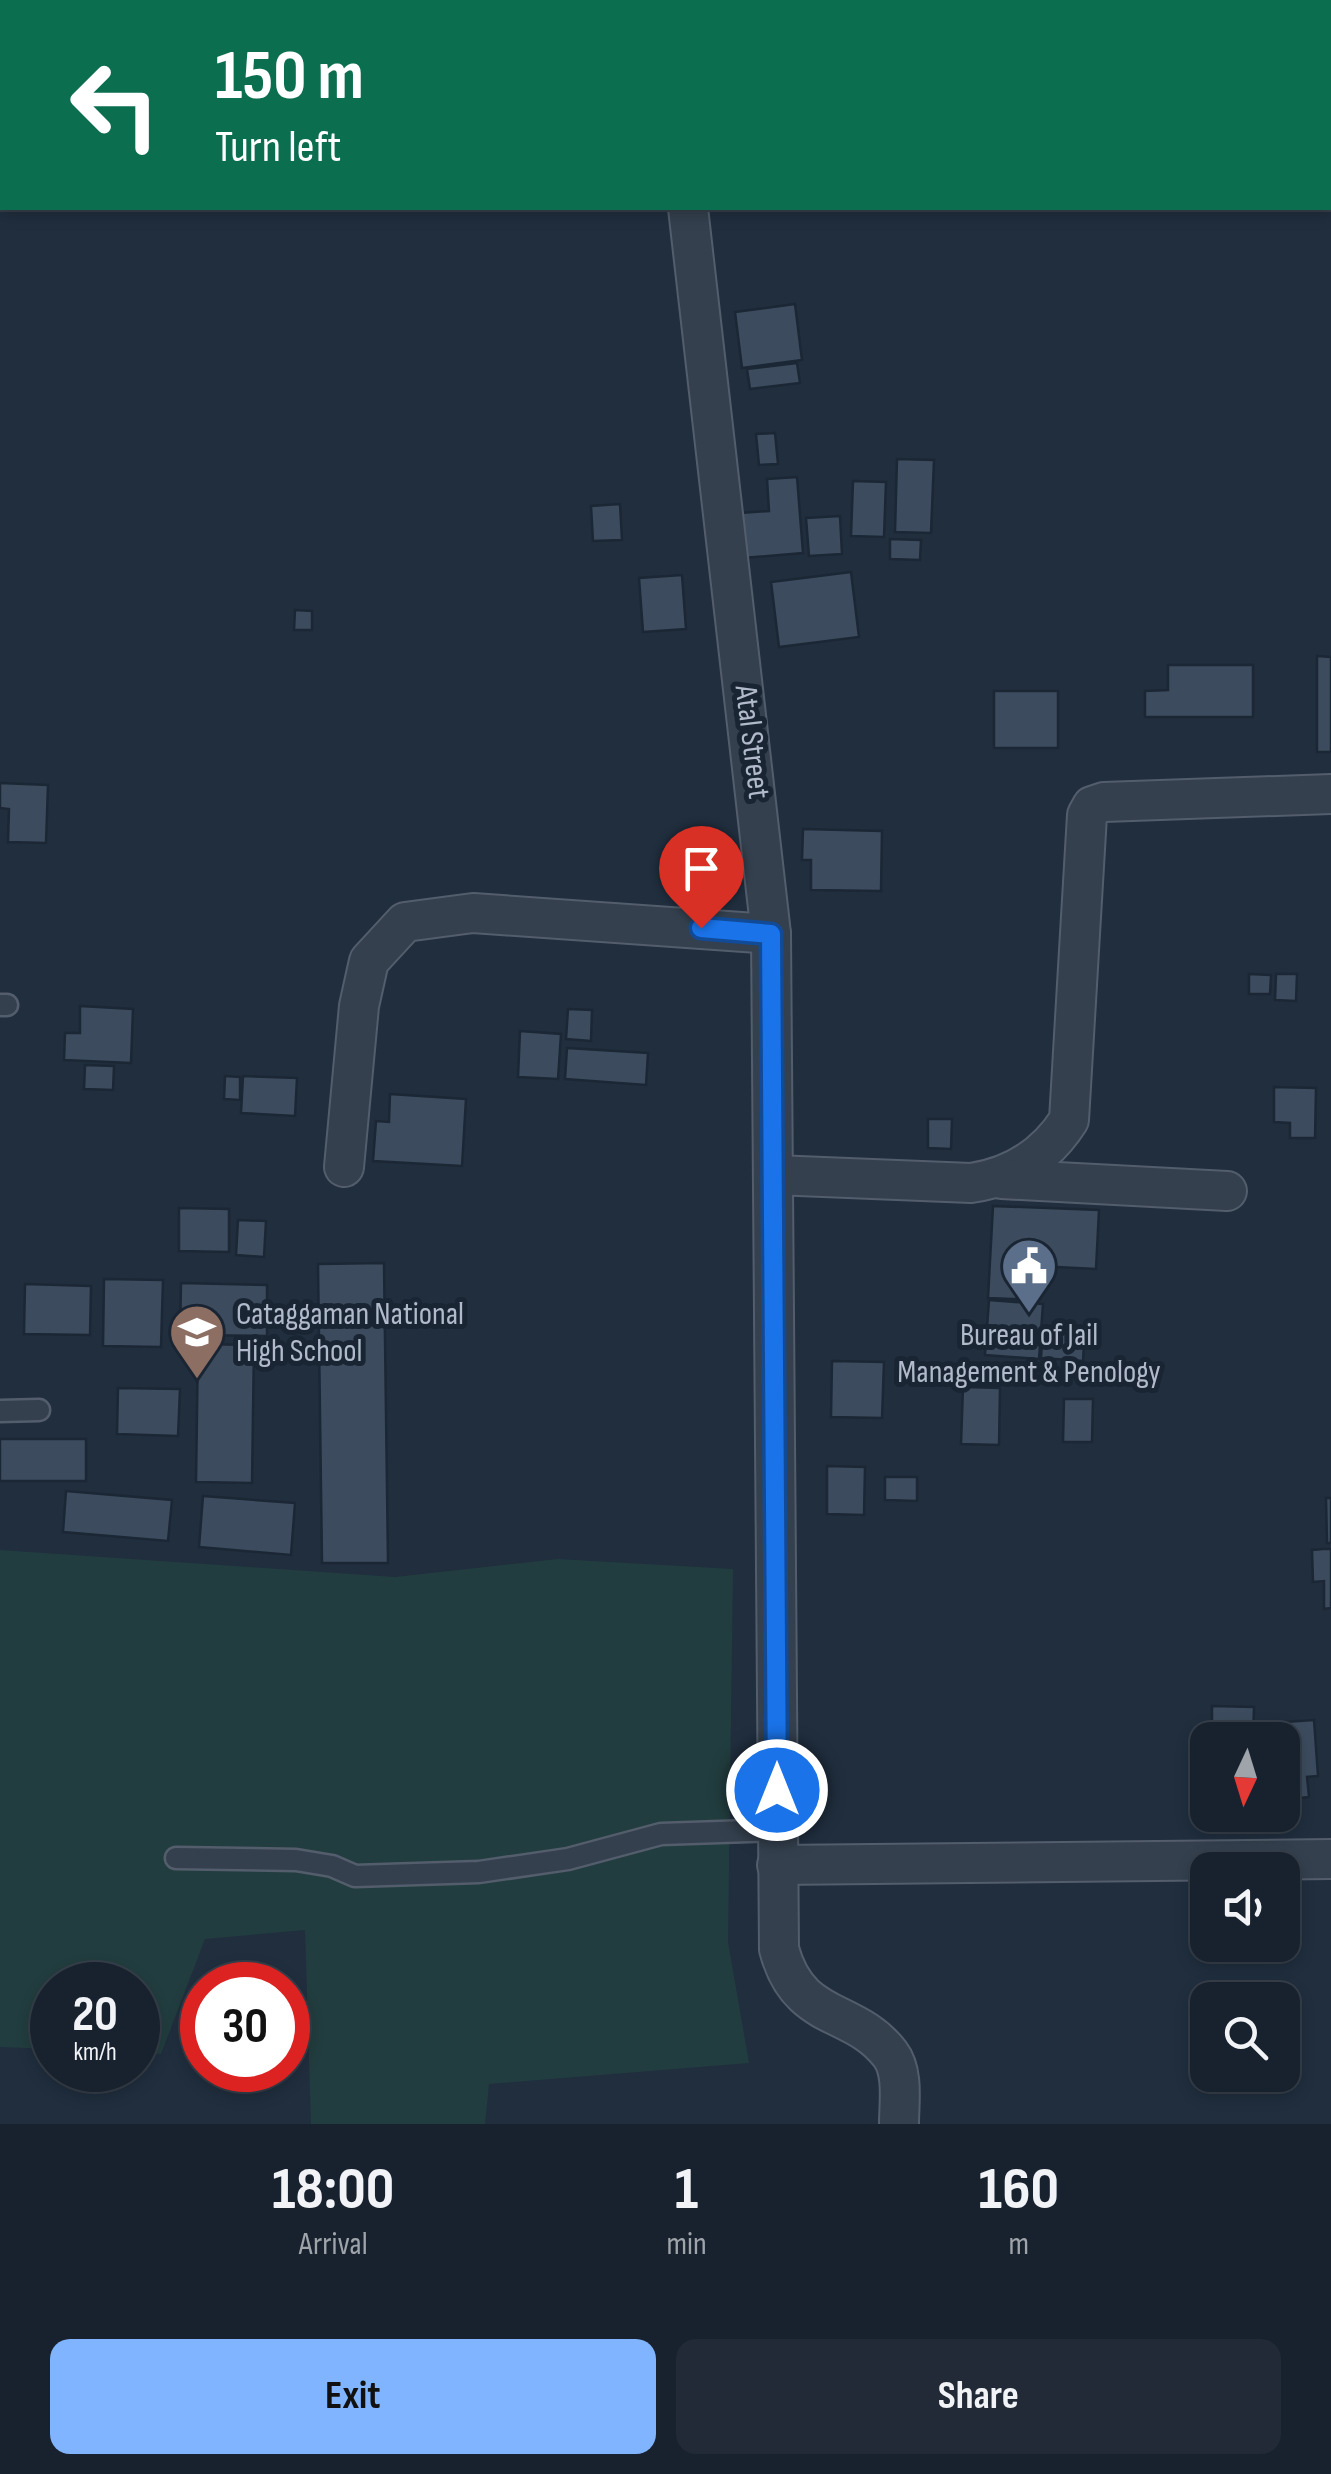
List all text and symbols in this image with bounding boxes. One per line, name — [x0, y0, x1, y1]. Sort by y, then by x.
text: 150 m — [215, 35, 364, 119]
icon: left — [50, 40, 180, 170]
text: Turn left — [215, 120, 341, 175]
street label: Atal Street — [726, 682, 778, 801]
pin — [659, 826, 744, 929]
icon: arrive — [674, 841, 729, 896]
public building icon: Bureau of Jail Management & Penology — [999, 1236, 1059, 1315]
place label: Cataggaman National High School — [236, 1295, 464, 1371]
school or university icon: Cataggaman National High School — [167, 1302, 227, 1381]
place label: Bureau of Jail Management & Penology — [897, 1316, 1161, 1392]
north arrow — [1190, 1722, 1300, 1832]
map controls — [1190, 1722, 1300, 2092]
position arrow — [725, 1738, 829, 1842]
button: sound — [1190, 1852, 1300, 1962]
speed limit sign: 30 — [180, 1962, 310, 2092]
button: search — [1190, 1982, 1300, 2092]
text: 20 — [72, 1985, 118, 2045]
text: km/h — [73, 2037, 117, 2068]
text: 18:00 — [272, 2154, 394, 2226]
text: 1 — [675, 2154, 698, 2226]
text: 160 — [979, 2154, 1059, 2226]
text: Arrival — [299, 2225, 368, 2264]
text: min — [666, 2225, 707, 2264]
text: m — [1009, 2225, 1029, 2264]
button: Exit — [50, 2339, 656, 2454]
button: Share — [676, 2339, 1281, 2454]

